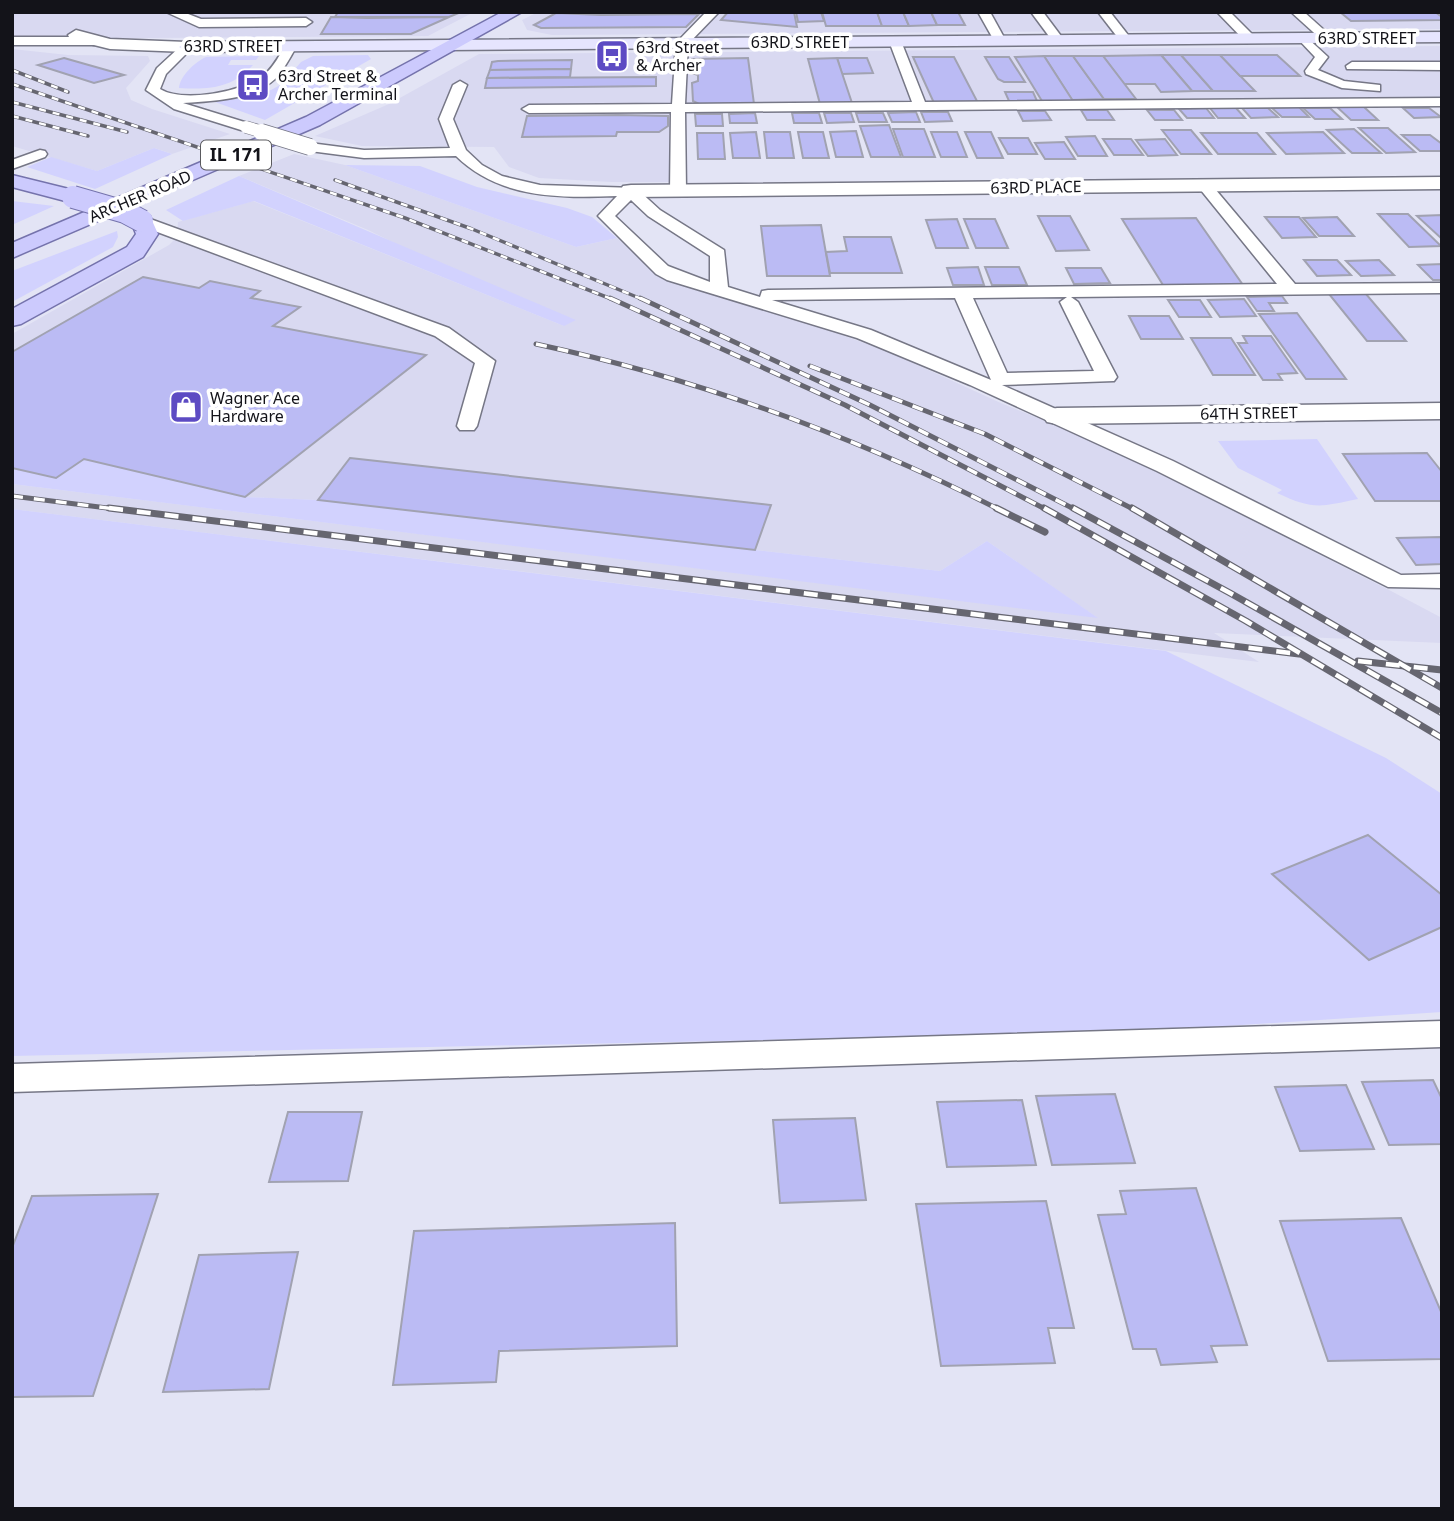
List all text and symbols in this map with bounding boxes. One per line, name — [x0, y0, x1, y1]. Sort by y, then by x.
street label: 63RD STREET — [1318, 27, 1416, 49]
street label: 63RD STREET — [751, 31, 849, 53]
street label: 63RD STREET — [184, 35, 282, 57]
place label: 63rd Street & Archer — [636, 36, 719, 76]
bus stop icon: 63rd Street & Archer — [593, 37, 631, 75]
place label: 63rd Street & Archer Terminal — [278, 65, 397, 105]
bus stop icon: 63rd Street & Archer Terminal — [234, 66, 272, 104]
road number: IL 171 — [201, 140, 271, 170]
street label: ARCHER ROAD — [85, 165, 195, 227]
street label: 63RD PLACE — [990, 175, 1082, 199]
place label: Wagner Ace Hardware — [210, 387, 300, 427]
shop icon: Wagner Ace Hardware — [167, 388, 205, 426]
street label: 64TH STREET — [1200, 401, 1298, 425]

